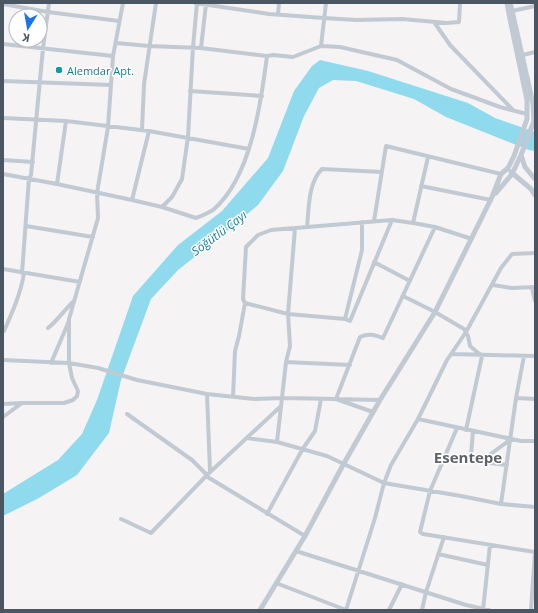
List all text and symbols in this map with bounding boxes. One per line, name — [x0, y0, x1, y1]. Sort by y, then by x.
north arrow — [8, 8, 48, 48]
text: K — [20, 30, 31, 46]
place label: Alemdar Apt. — [67, 63, 134, 78]
marker: Alemdar Apt. — [54, 65, 64, 75]
water label: Söğütlü Çayı — [188, 207, 250, 259]
district label: Esentepe — [434, 447, 502, 467]

